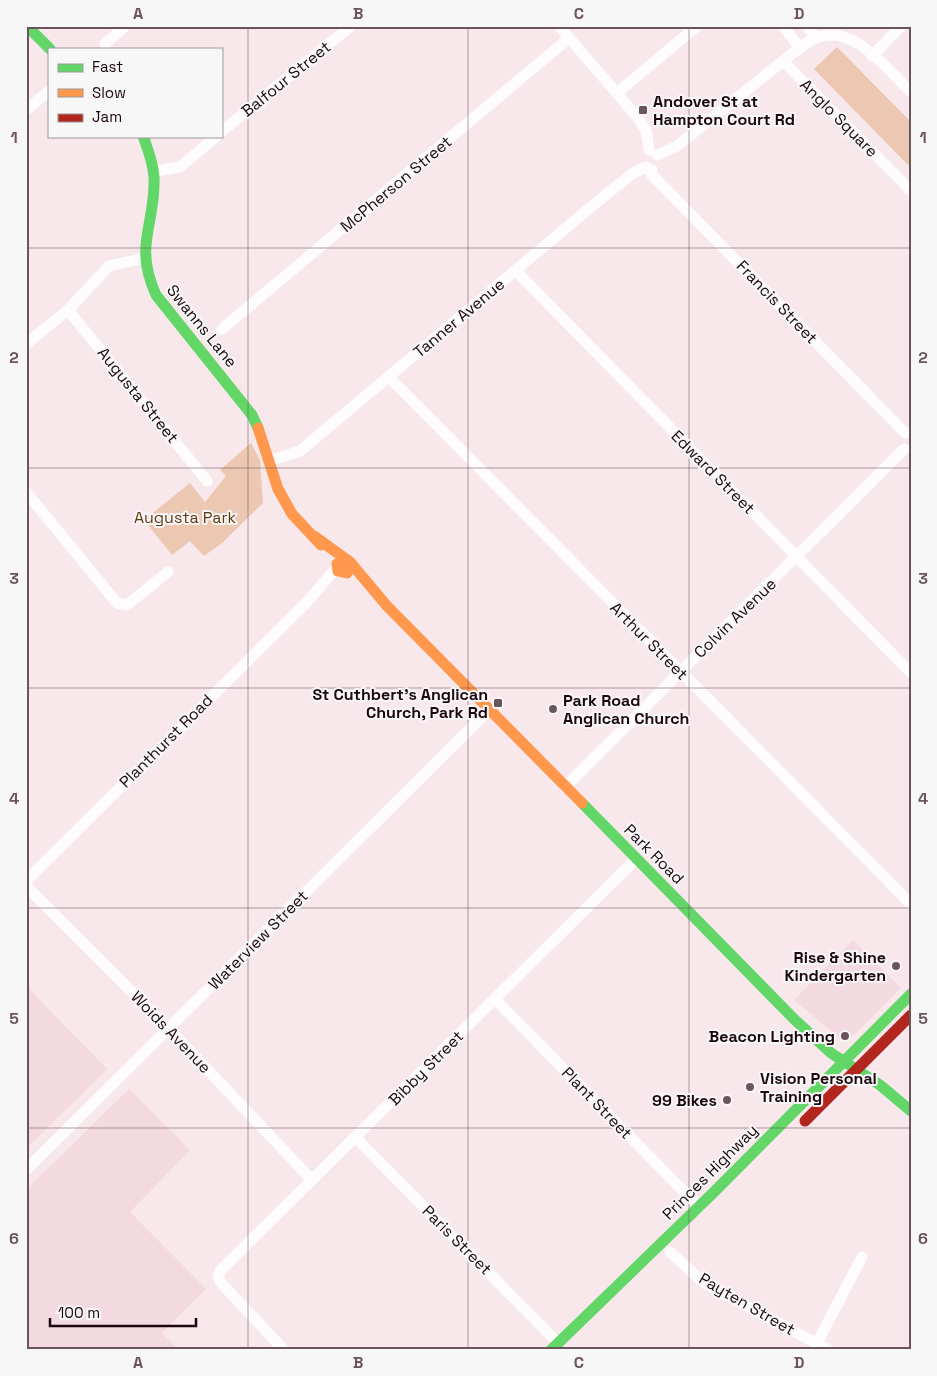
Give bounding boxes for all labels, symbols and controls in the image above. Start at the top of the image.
text: A [133,3,143,24]
text: B [353,3,363,24]
text: C [574,3,584,24]
text: D [794,3,804,24]
street label: Balfour Street [237,37,335,121]
legend [48,48,222,138]
text: Fast [92,57,123,76]
street label: Anglo Square [795,74,883,162]
text: Slow [92,83,126,102]
place label: Andover St at Hampton Court Rd [653,91,795,130]
marker: Andover St at Hampton Court Rd [637,104,649,116]
text: Jam [92,107,122,126]
text: 1 [10,127,18,148]
text: 1 [919,127,927,148]
street label: McPherson Street [336,131,456,237]
street label: Francis Street [732,256,822,348]
street label: Tanner Avenue [409,274,509,362]
street label: Swanns Lane [162,280,242,372]
street label: Augusta Street [93,343,183,447]
text: 2 [9,347,19,368]
text: 2 [918,347,928,368]
street label: Edward Street [667,426,759,518]
park label: Augusta Park [134,507,236,528]
text: 3 [9,568,19,589]
text: 3 [918,568,928,589]
street label: Colvin Avenue [689,573,781,663]
street label: Arthur Street [606,598,692,684]
place label: St Cuthbert's Anglican Church, Park Rd [312,684,488,723]
street label: Planthurst Road [115,690,217,792]
place label: Park Road Anglican Church [563,690,689,729]
marker: St Cuthbert's Anglican Church, Park Rd [492,697,504,709]
marker: Park Road Anglican Church [547,703,559,715]
text: 4 [9,788,19,809]
text: 4 [918,788,928,809]
street label: Park Road [619,819,689,889]
street label: Waterview Street [204,886,312,994]
place label: Rise & Shine Kindergarten [784,947,886,986]
marker: Rise & Shine Kindergarten [890,960,902,972]
street label: Woids Avenue [126,986,216,1078]
text: 5 [9,1008,19,1029]
text: 5 [918,1008,928,1029]
street label: Bibby Street [384,1026,468,1110]
place label: Beacon Lighting [709,1026,835,1047]
marker: Beacon Lighting [839,1030,851,1042]
street label: Plant Street [557,1062,637,1144]
place label: Vision Personal Training [760,1068,877,1107]
marker: Vision Personal Training [744,1081,756,1093]
place label: 99 Bikes [652,1090,717,1111]
marker: 99 Bikes [721,1094,733,1106]
street label: Princes Highway [658,1120,762,1224]
street label: Paris Street [418,1201,496,1279]
text: 6 [9,1228,19,1249]
text: 6 [918,1228,928,1249]
street label: Payten Street [695,1268,799,1340]
scale bar [50,1296,196,1328]
text: 100 m [58,1303,100,1322]
text: A [133,1352,143,1373]
text: B [353,1352,363,1373]
text: C [574,1352,584,1373]
text: D [794,1352,804,1373]

